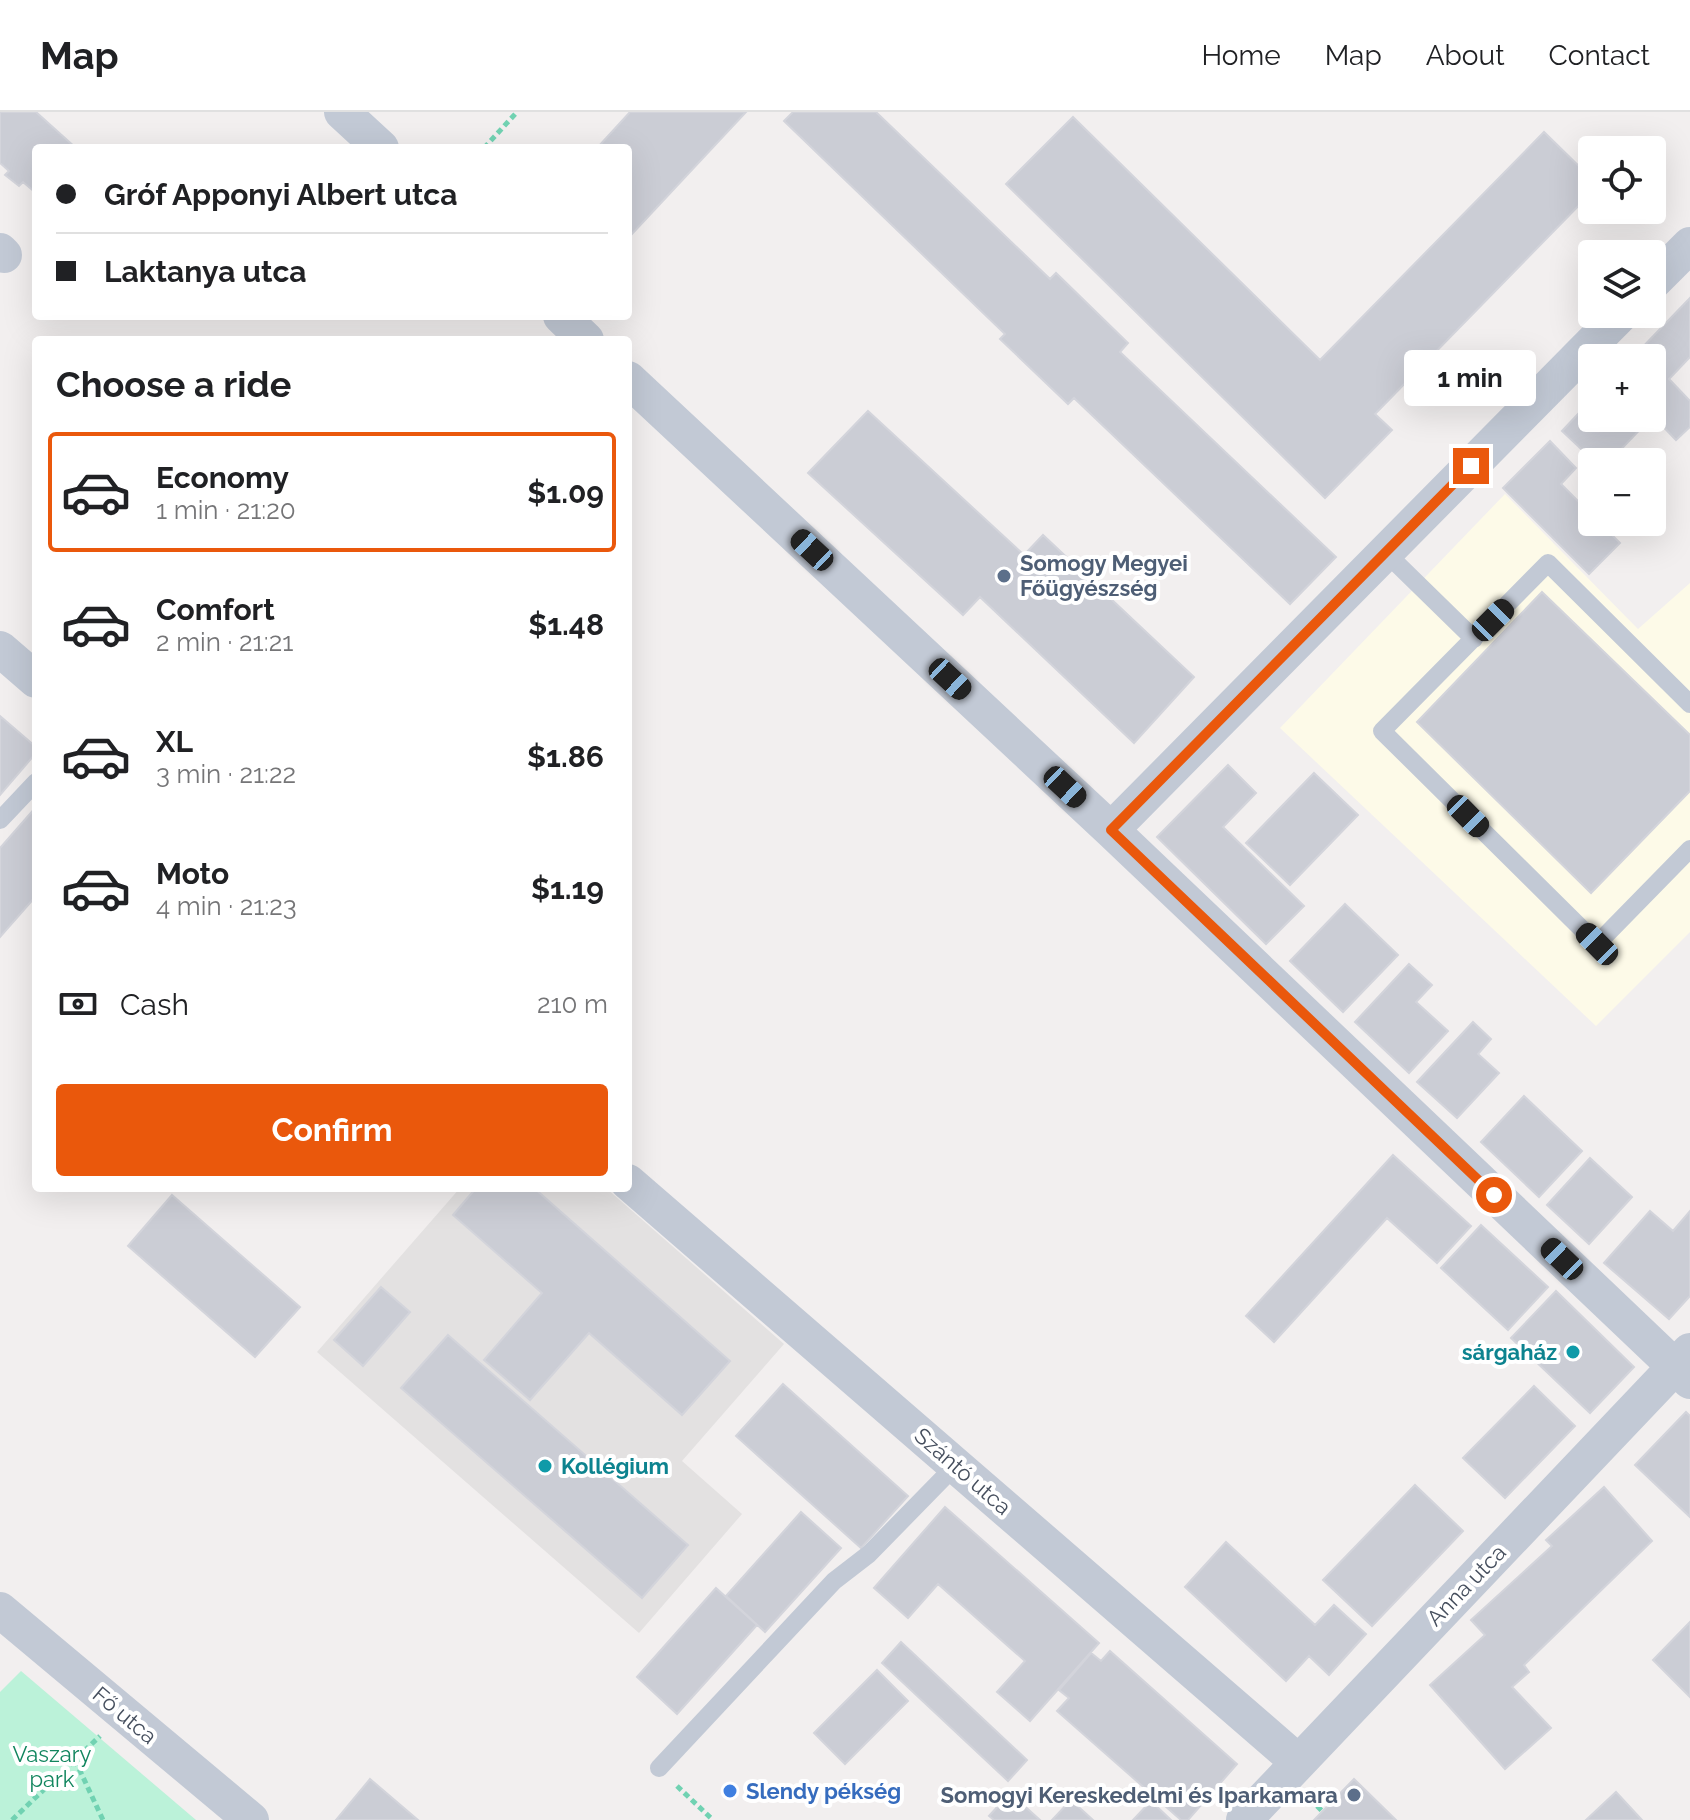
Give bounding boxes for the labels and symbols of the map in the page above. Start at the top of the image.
callout: 1 min [1405,350,1537,406]
route end [1453,448,1489,484]
car [786,525,838,575]
place label: Somogy Megyei Főügyészség [1020,550,1188,601]
marker: Somogy Megyei Főügyészség [995,567,1013,585]
car [1468,595,1518,645]
car [924,654,976,704]
car [1039,762,1091,812]
car [1443,791,1493,841]
car [1572,919,1622,969]
route start [1476,1177,1512,1213]
car [1536,1234,1588,1284]
place label: sárgaház [1462,1339,1557,1365]
marker: sárgaház [1564,1343,1582,1361]
street label: Szántó utca [910,1422,1016,1520]
place label: Kollégium [561,1453,669,1479]
marker: Kollégium [536,1457,554,1475]
street label: Anna utca [1421,1539,1511,1631]
street label: Fő utca [88,1681,162,1749]
park label: Vaszary park [13,1741,92,1792]
place label: Slendy pékség [746,1778,901,1804]
marker: Slendy pékség [721,1782,739,1800]
place label: Somogyi Kereskedelmi és Iparkamara [941,1782,1338,1808]
marker: Somogyi Kereskedelmi és Iparkamara [1345,1786,1363,1804]

